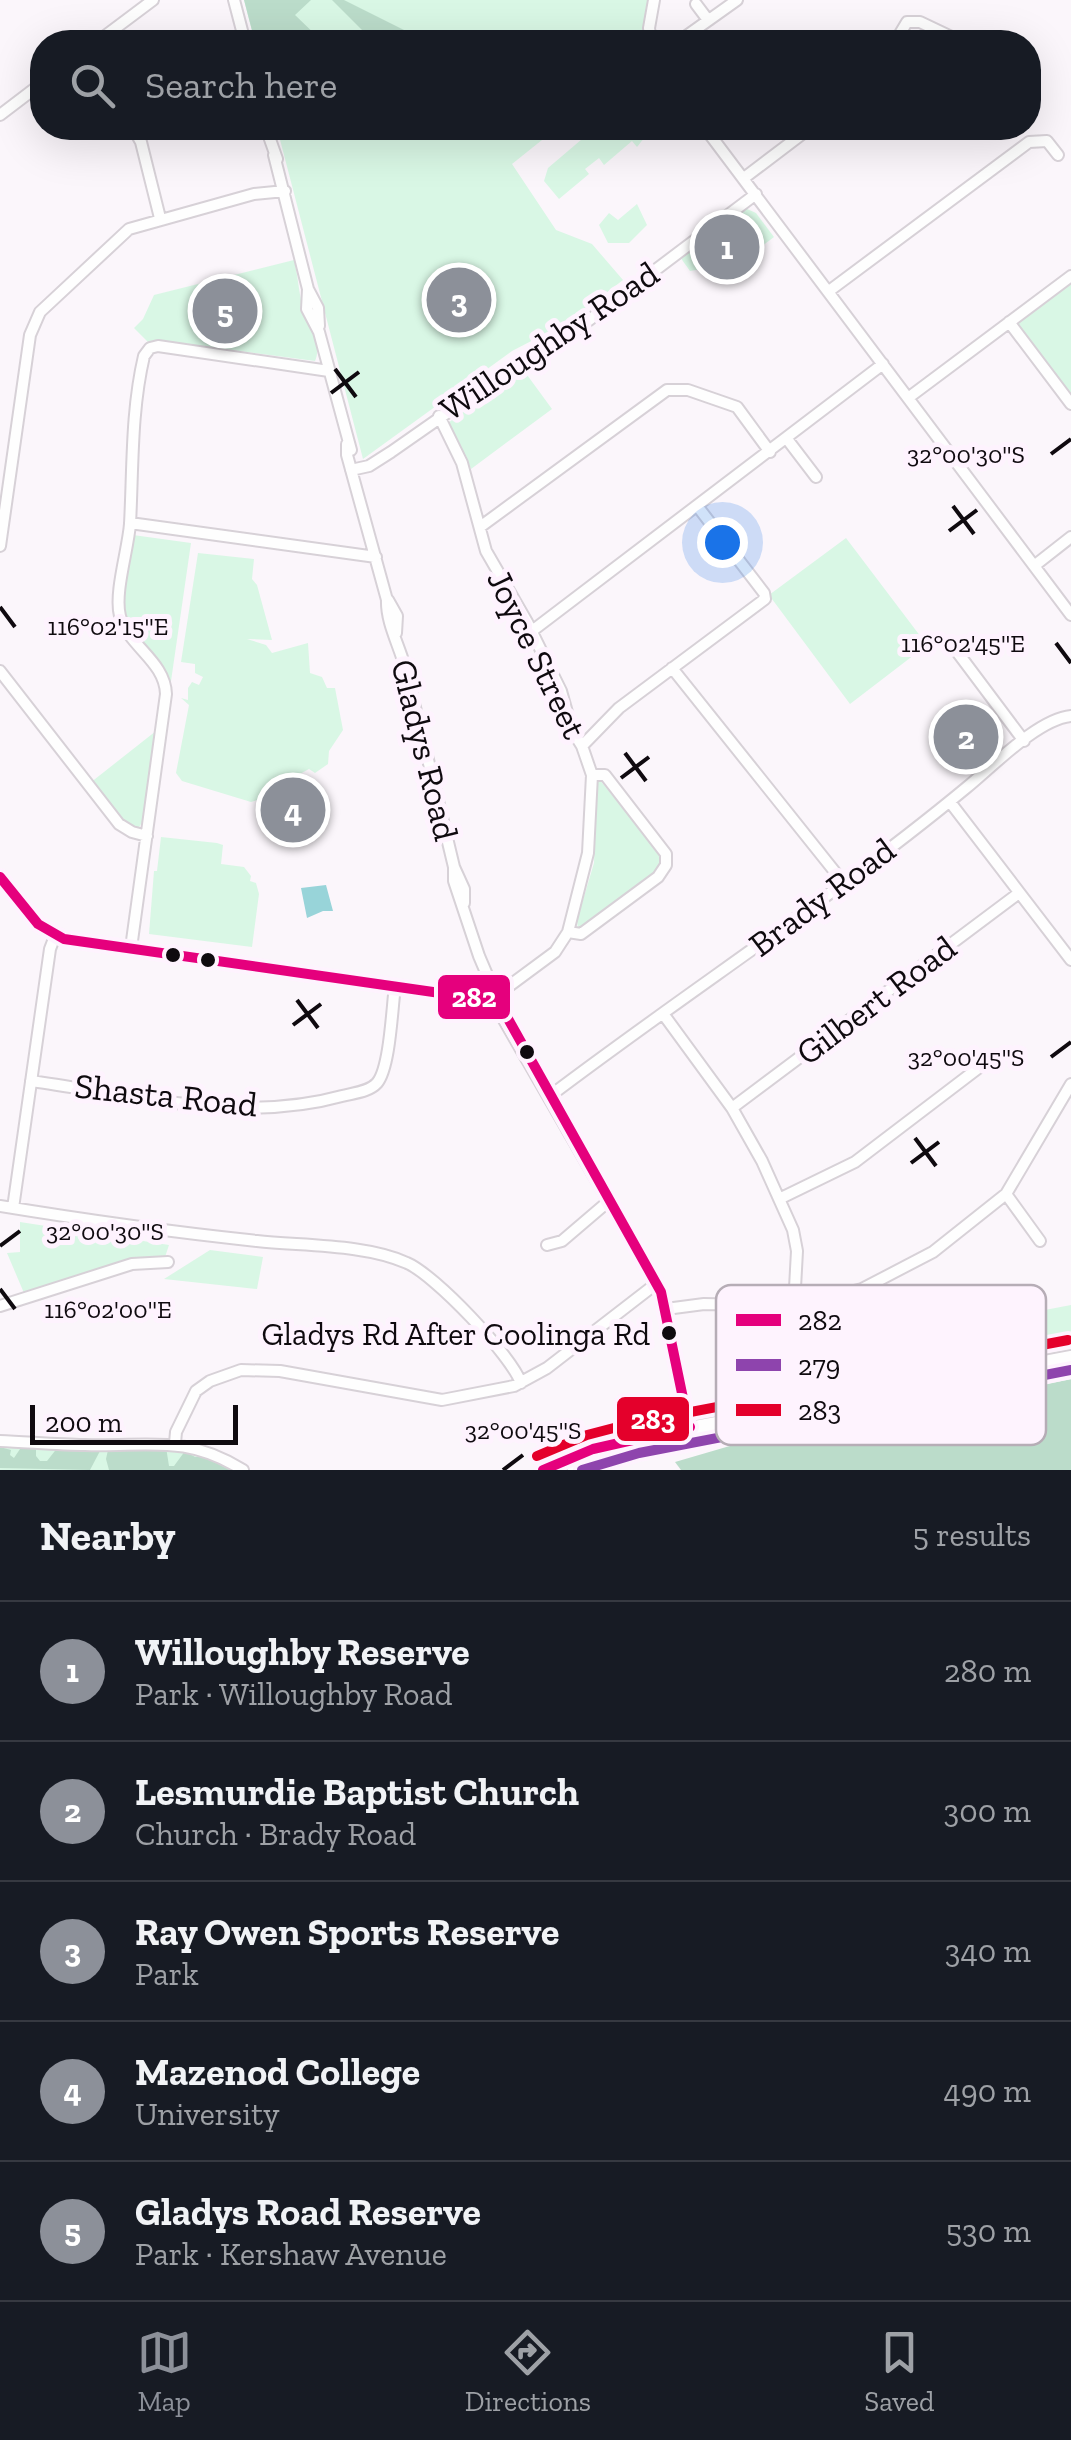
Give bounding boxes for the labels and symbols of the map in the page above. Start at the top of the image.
pin: 1 [694,210,760,284]
street label: Willoughby Road [431,252,667,430]
pin: 3 [426,262,492,338]
pin: 5 [192,274,258,348]
text: 32°00'30"S [907,439,1025,469]
your location [697,517,748,568]
street label: Joyce Street [478,563,596,745]
text: 116°02'15"E [48,611,168,641]
text: 116°02'45"E [901,628,1025,658]
street label: Gladys Road [382,655,468,845]
pin: 2 [934,700,998,774]
pin: 4 [260,772,326,848]
street label: Brady Road [741,829,903,965]
street label: Gilbert Road [788,926,964,1074]
unlabelled marker [163,945,183,965]
unlabelled marker [198,950,218,970]
line badge: 282 [436,973,512,1021]
text: 282 [451,981,497,1014]
unlabelled marker [517,1042,537,1062]
text: 32°00'45"S [908,1042,1024,1072]
street label: Shasta Road [73,1065,259,1125]
text: 32°00'30"S [46,1216,164,1246]
legend [716,1285,1046,1445]
text: 116°02'00"E [44,1294,172,1324]
text: 282 [798,1304,842,1337]
place label: Gladys Rd After Coolinga Rd [261,1315,650,1353]
marker: Gladys Rd After Coolinga Rd [659,1323,679,1343]
text: 279 [798,1349,840,1382]
text: 283 [798,1394,841,1427]
line badge: 283 [615,1395,691,1443]
scale bar [30,1400,238,1444]
text: 283 [630,1403,676,1436]
text: 32°00'45"S [465,1415,581,1445]

